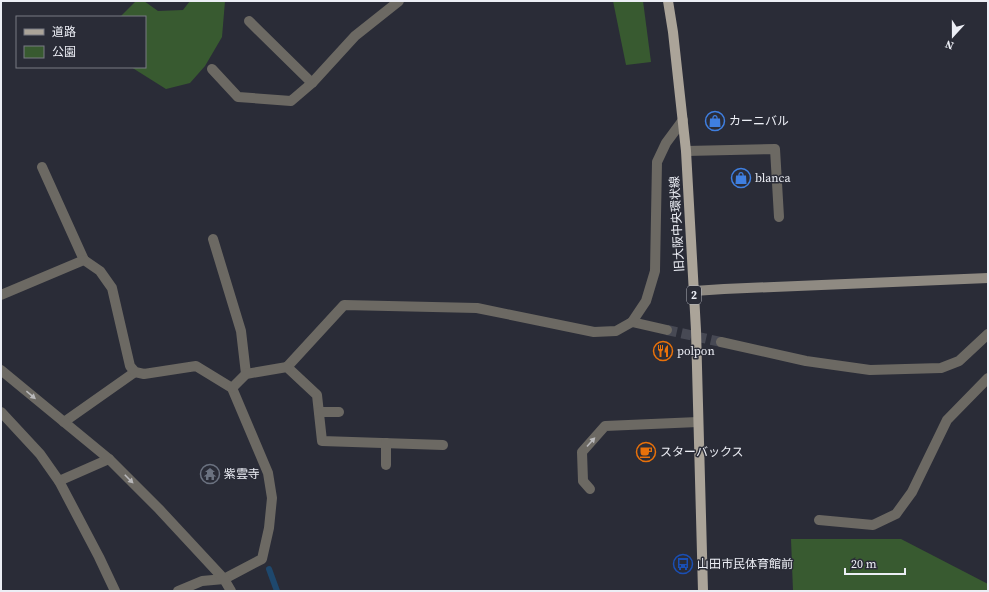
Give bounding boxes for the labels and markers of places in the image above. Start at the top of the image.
shop icon: カーニバル [704,110,726,132]
place label: カーニバル [729,113,789,129]
shop icon: blanca [730,167,752,189]
place label: blanca [755,170,791,186]
restaurant icon: polpon [652,340,674,362]
place label: polpon [677,343,715,359]
cafe icon: スターバックス [635,441,657,463]
place label: スターバックス [660,444,744,460]
temple icon: 紫雲寺 [199,463,221,485]
place label: 紫雲寺 [224,466,260,482]
bus stop icon: 山田市民体育館前 [672,553,694,575]
place label: 山田市民体育館前 [697,556,793,572]

